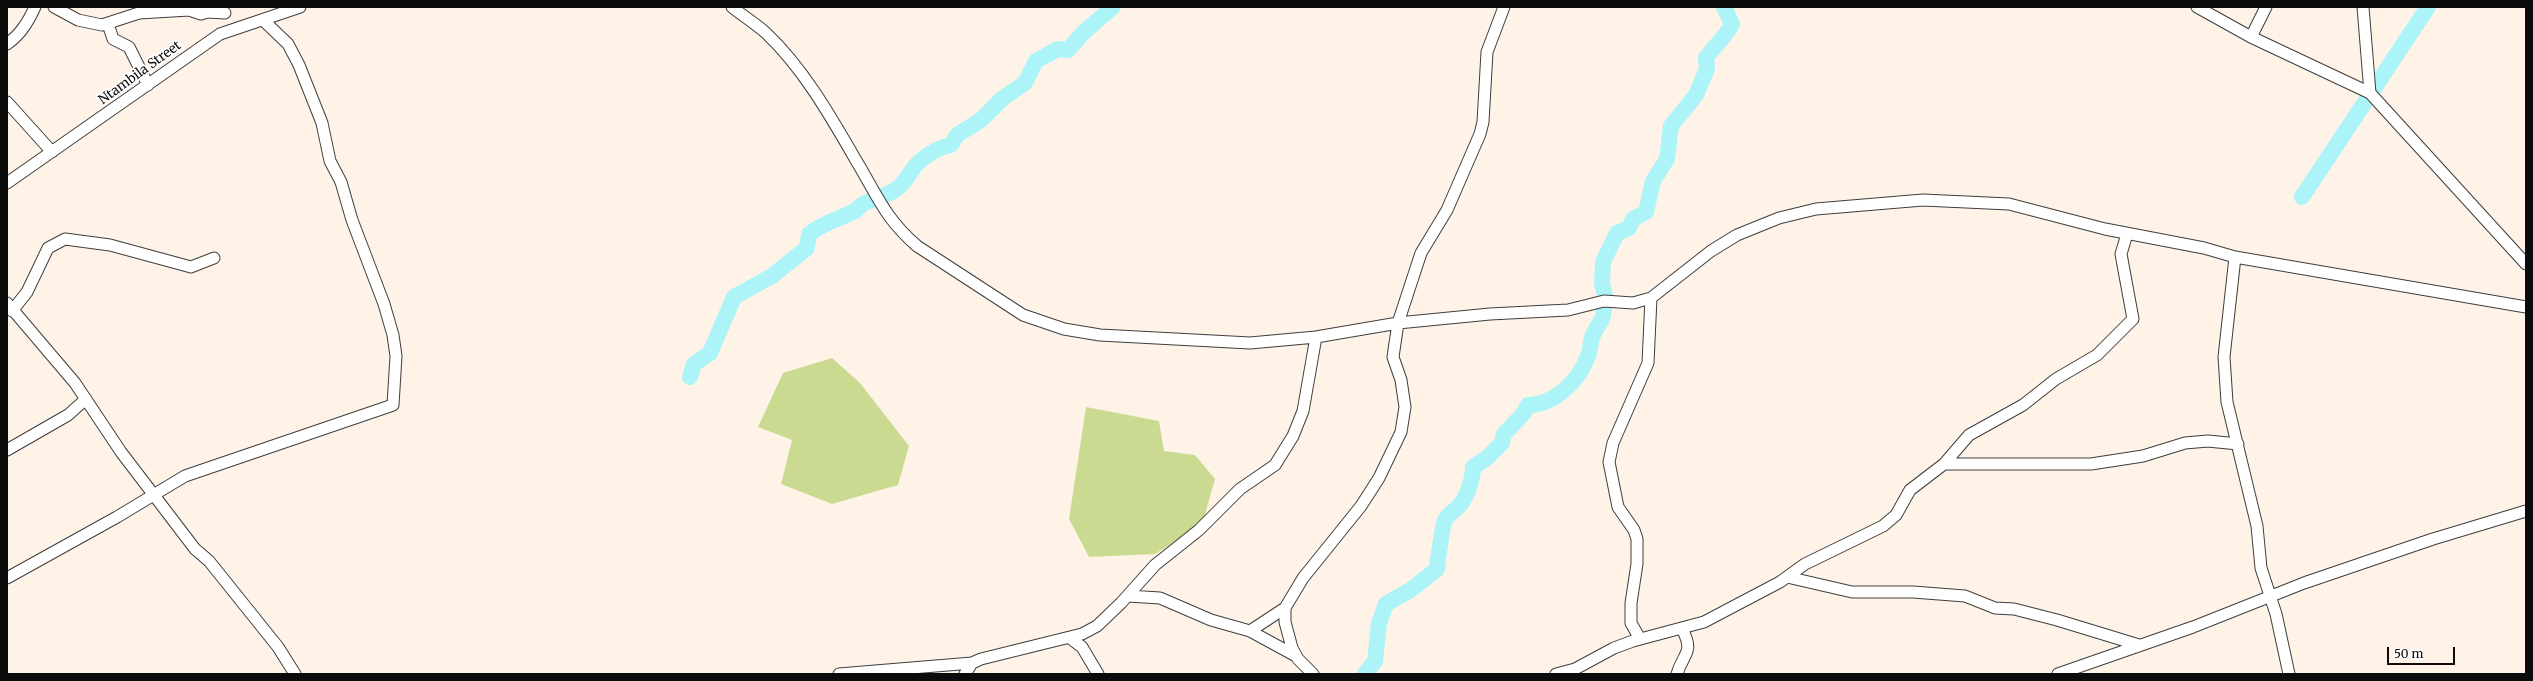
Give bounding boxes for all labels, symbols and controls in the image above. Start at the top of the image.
street label: Ntambila Street [96,38,184,108]
scale bar [2389,639,2457,665]
text: 50 m [2394,646,2423,661]

